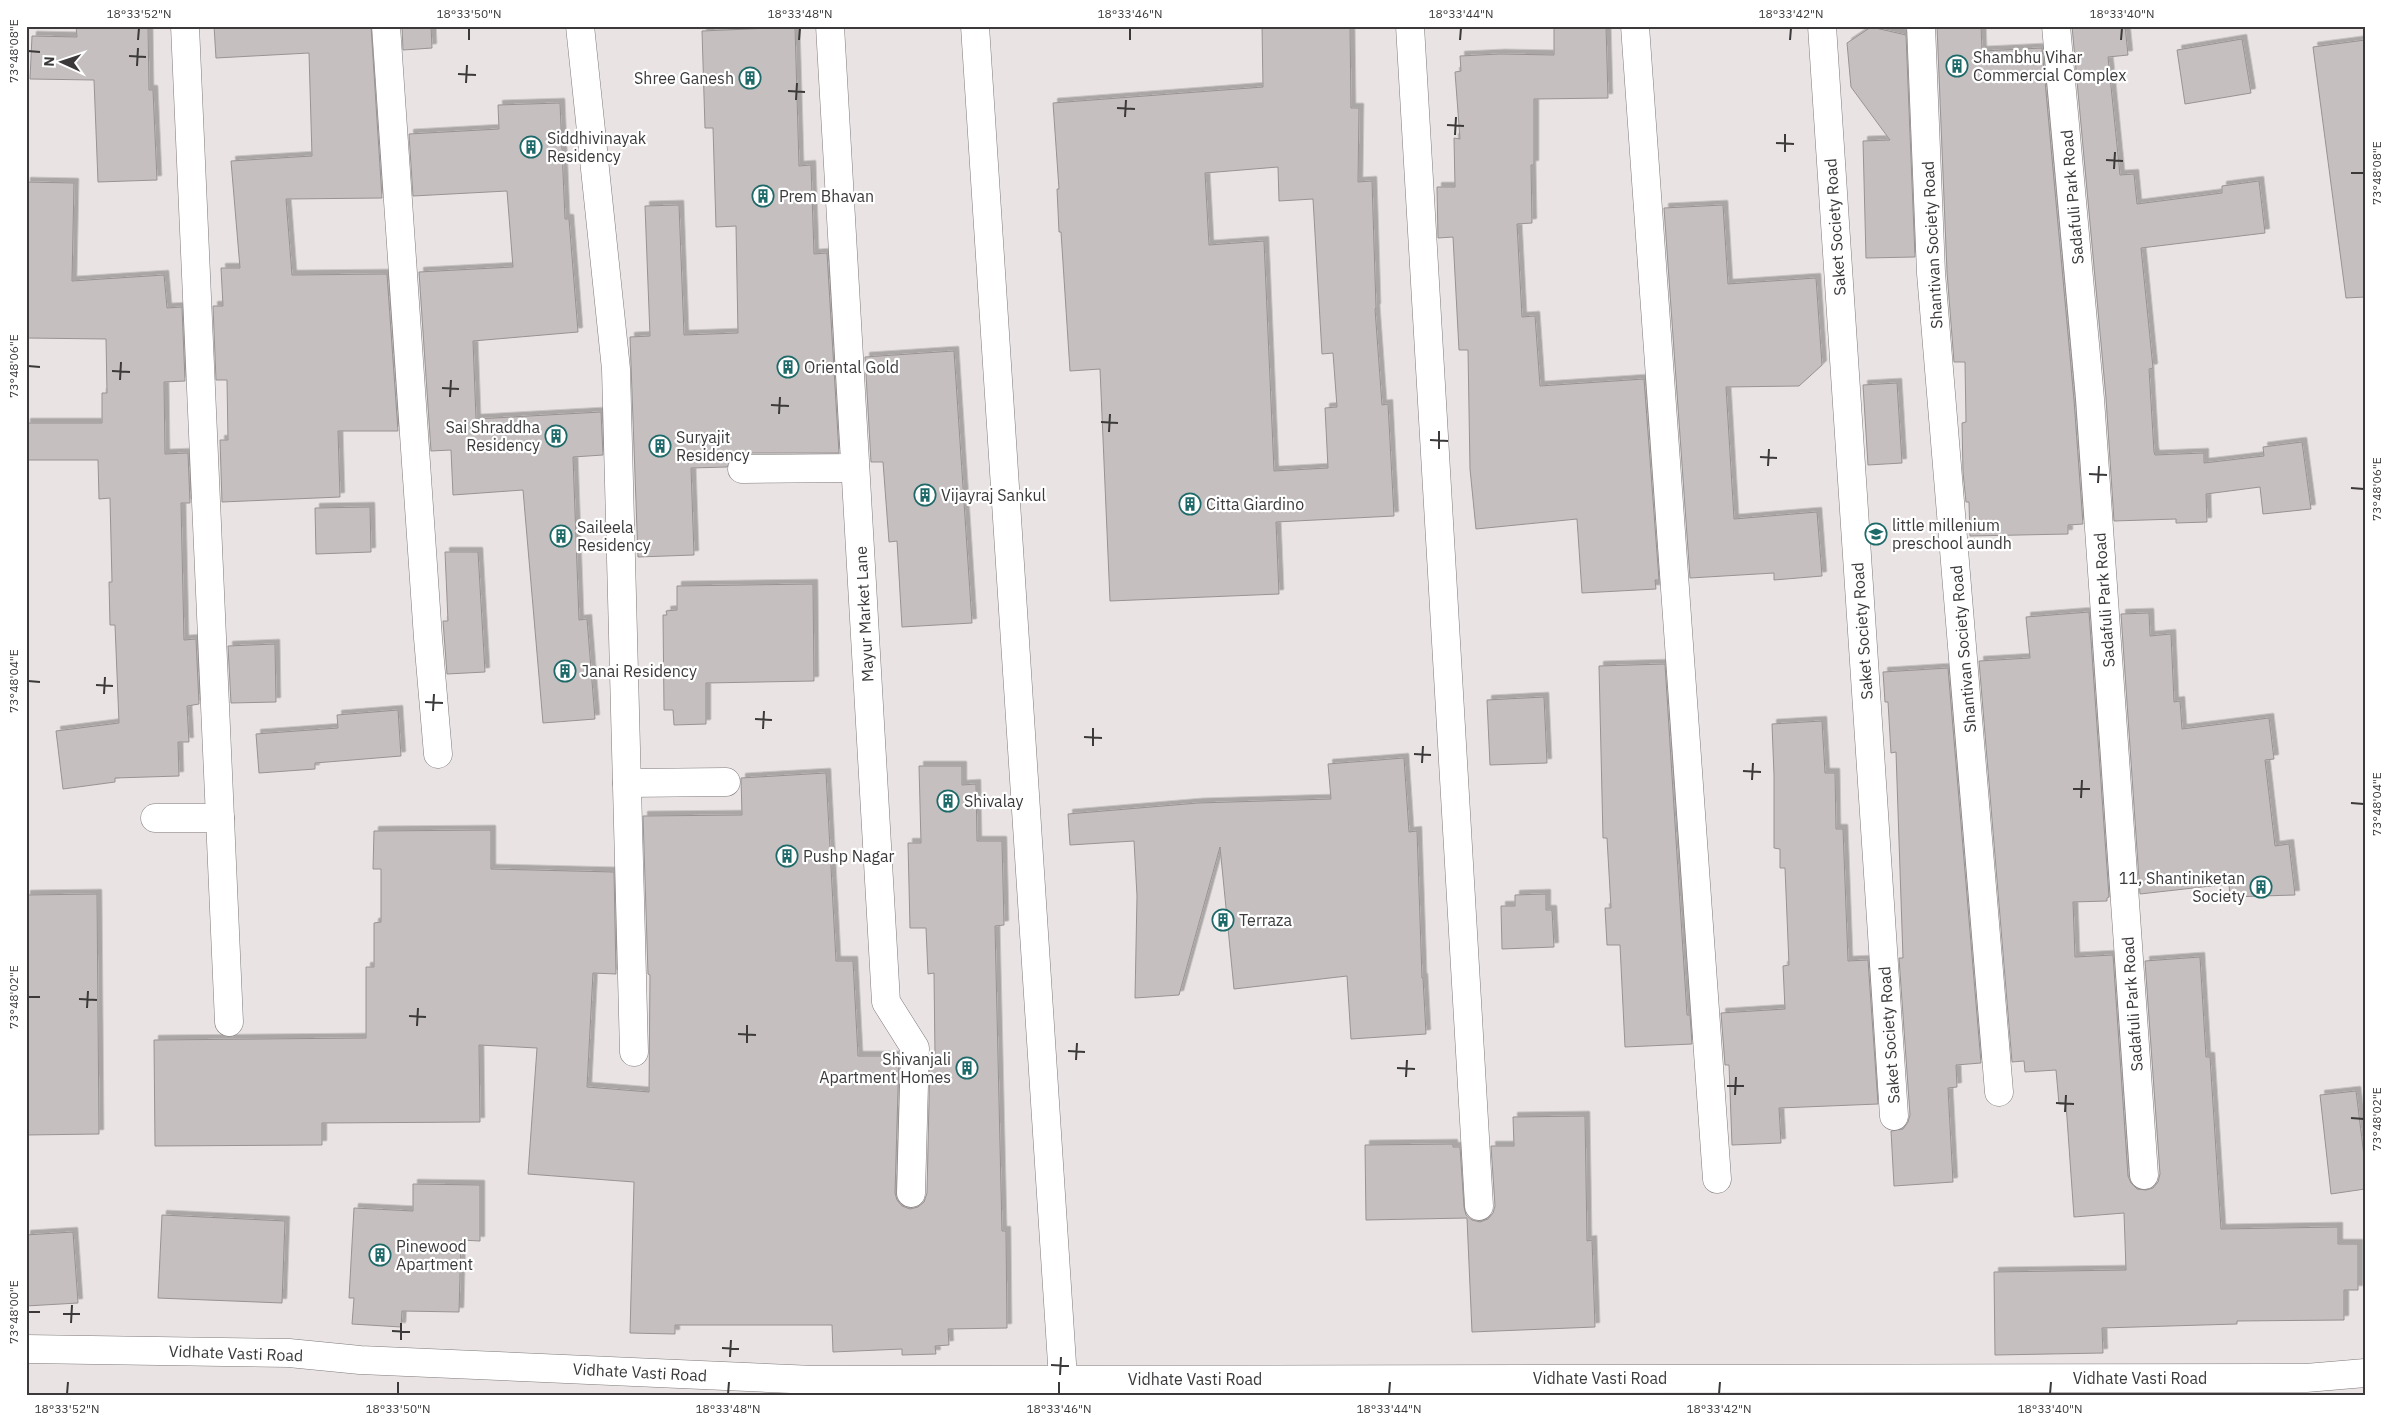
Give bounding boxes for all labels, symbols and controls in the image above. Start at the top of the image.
text: 18°33'52"N [106,6,172,21]
text: 18°33'50"N [436,6,502,21]
text: 18°33'48"N [767,6,833,21]
text: 18°33'46"N [1097,6,1163,21]
text: 18°33'44"N [1428,6,1494,21]
text: 18°33'42"N [1758,6,1824,21]
text: 18°33'40"N [2089,6,2155,21]
text: 73°48'08"E [6,19,21,83]
north arrow [38,38,88,88]
place label: Shambhu Vihar Commercial Complex [1973,47,2126,85]
building icon: Shambhu Vihar Commercial Complex [1945,54,1969,78]
text: N [40,56,58,67]
building icon: Shree Ganesh [738,66,762,90]
place label: Shree Ganesh [634,68,734,88]
place label: Siddhivinayak Residency [547,128,647,166]
street label: Sadafuli Park Road [2056,129,2088,265]
building icon: Siddhivinayak Residency [519,135,543,159]
text: 73°48'08"E [2369,141,2384,205]
street label: Saket Society Road [1820,158,1850,296]
street label: Shantivan Society Road [1918,161,1946,329]
building icon: Prem Bhavan [751,184,775,208]
place label: Prem Bhavan [779,186,874,206]
text: 73°48'06"E [6,334,21,398]
building icon: Oriental Gold [776,355,800,379]
place label: Oriental Gold [804,357,899,377]
place label: Sai Shraddha Residency [445,417,540,455]
building icon: Sai Shraddha Residency [544,424,568,448]
place label: Suryajit Residency [676,427,750,465]
building icon: Suryajit Residency [648,434,672,458]
text: 73°48'06"E [2369,457,2384,521]
building icon: Vijayraj Sankul [913,483,937,507]
place label: Vijayraj Sankul [941,485,1046,505]
building icon: Citta Giardino [1178,492,1202,516]
place label: Citta Giardino [1206,494,1304,514]
place label: little millenium preschool aundh [1892,515,2012,553]
place label: Saileela Residency [577,517,651,555]
school or university icon: little millenium preschool aundh [1864,522,1888,546]
building icon: Saileela Residency [549,524,573,548]
street label: Sadafuli Park Road [2089,532,2119,668]
street label: Mayur Market Lane [850,545,878,683]
street label: Saket Society Road [1847,562,1877,700]
street label: Shantivan Society Road [1946,564,1980,734]
text: 73°48'04"E [6,649,21,713]
building icon: Janai Residency [553,659,577,683]
place label: Janai Residency [581,661,697,681]
text: 73°48'04"E [2369,772,2384,836]
building icon: Shivalay [936,789,960,813]
place label: Shivalay [964,791,1023,811]
building icon: Pushp Nagar [775,844,799,868]
place label: Pushp Nagar [803,846,895,866]
place label: 11, Shantiniketan Society [2119,868,2245,906]
building icon: 11, Shantiniketan Society [2249,875,2273,899]
building icon: Terraza [1211,908,1235,932]
place label: Terraza [1239,910,1293,930]
street label: Sadafuli Park Road [2117,936,2147,1072]
text: 73°48'02"E [6,965,21,1029]
street label: Saket Society Road [1874,966,1904,1104]
place label: Shivanjali Apartment Homes [819,1049,951,1087]
building icon: Shivanjali Apartment Homes [955,1056,979,1080]
text: 73°48'02"E [2369,1087,2384,1151]
place label: Pinewood Apartment [396,1236,473,1274]
building icon: Pinewood Apartment [368,1243,392,1267]
text: 73°48'00"E [6,1280,21,1344]
street label: Vidhate Vasti Road [168,1341,304,1365]
street label: Vidhate Vasti Road [572,1358,708,1386]
street label: Vidhate Vasti Road [1533,1368,1667,1388]
street label: Vidhate Vasti Road [2073,1368,2207,1388]
street label: Vidhate Vasti Road [1128,1369,1262,1389]
text: 18°33'52"N [34,1401,100,1416]
text: 18°33'50"N [365,1401,431,1416]
text: 18°33'48"N [695,1401,761,1416]
text: 18°33'46"N [1026,1401,1092,1416]
text: 18°33'44"N [1356,1401,1422,1416]
text: 18°33'42"N [1686,1401,1752,1416]
text: 18°33'40"N [2017,1401,2083,1416]

